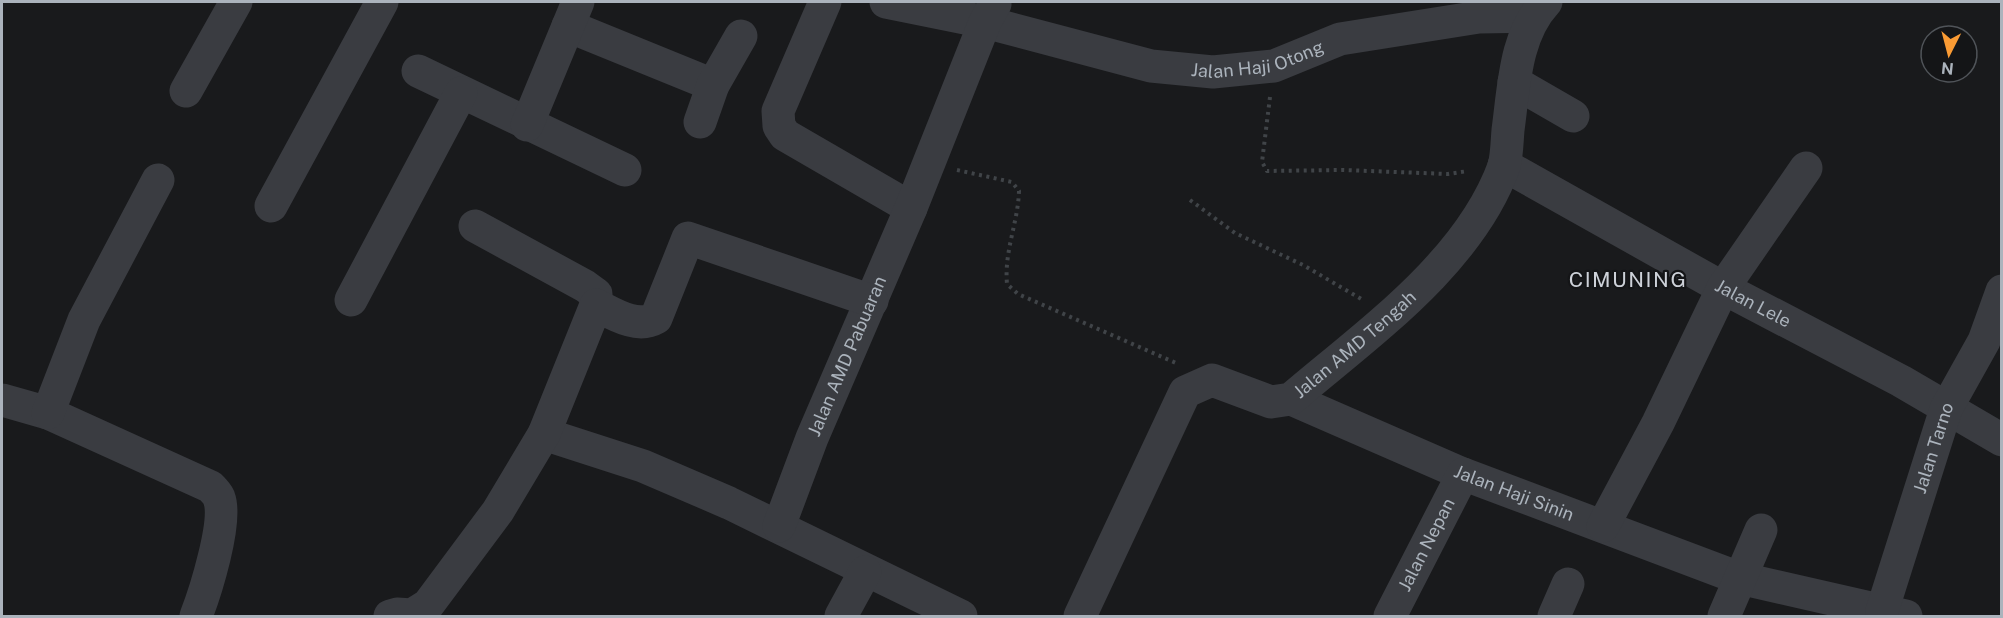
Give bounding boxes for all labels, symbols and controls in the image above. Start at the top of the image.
north arrow [1919,24,1979,84]
street label: Jalan Haji Otong [1190,36,1327,82]
text: N [1940,58,1955,79]
district label: CIMUNING [1569,267,1687,292]
street label: Jalan AMD Pabuaran [803,273,890,439]
street label: Jalan Lele [1712,275,1795,332]
street label: Jalan AMD Tengah [1289,286,1420,402]
street label: Jalan Tarno [1909,398,1958,496]
street label: Jalan Haji Sinin [1451,460,1577,525]
street label: Jalan Nepan [1394,495,1459,595]

